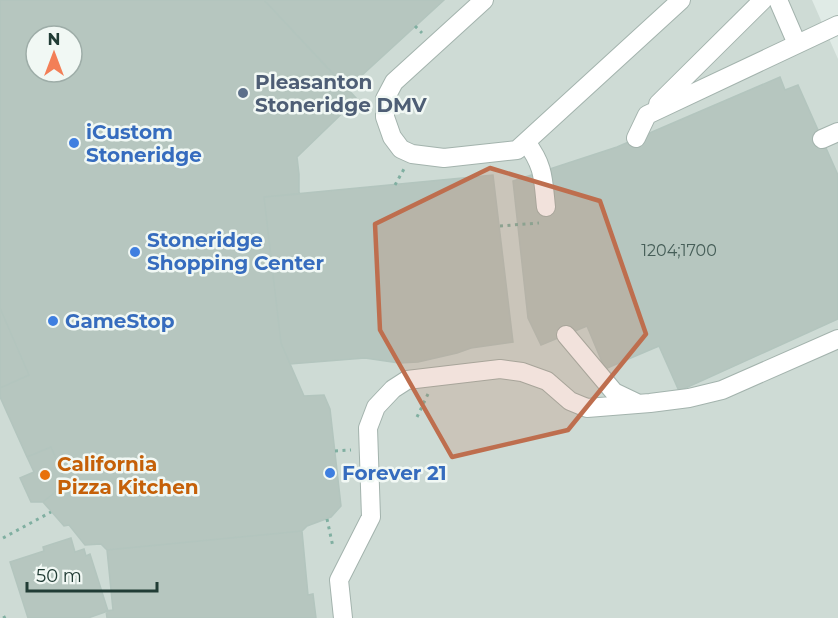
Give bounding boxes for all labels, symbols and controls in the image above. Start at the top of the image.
north arrow [24,24,84,84]
text: N [48,30,60,49]
place label: Pleasanton Stoneridge DMV [255,70,428,117]
marker: Pleasanton Stoneridge DMV [236,86,250,100]
place label: iCustom Stoneridge [86,120,202,167]
marker: iCustom Stoneridge [67,136,81,150]
place label: Stoneridge Shopping Center [147,228,324,275]
house number: 1204;1700 [641,241,717,260]
marker: Stoneridge Shopping Center [128,245,142,259]
place label: GameStop [65,309,175,333]
marker: GameStop [46,314,60,328]
place label: California Pizza Kitchen [57,452,199,499]
place label: Forever 21 [342,461,447,485]
marker: Forever 21 [323,466,337,480]
marker: California Pizza Kitchen [38,468,52,482]
scale bar [27,555,158,593]
text: 50 m [36,565,82,587]

